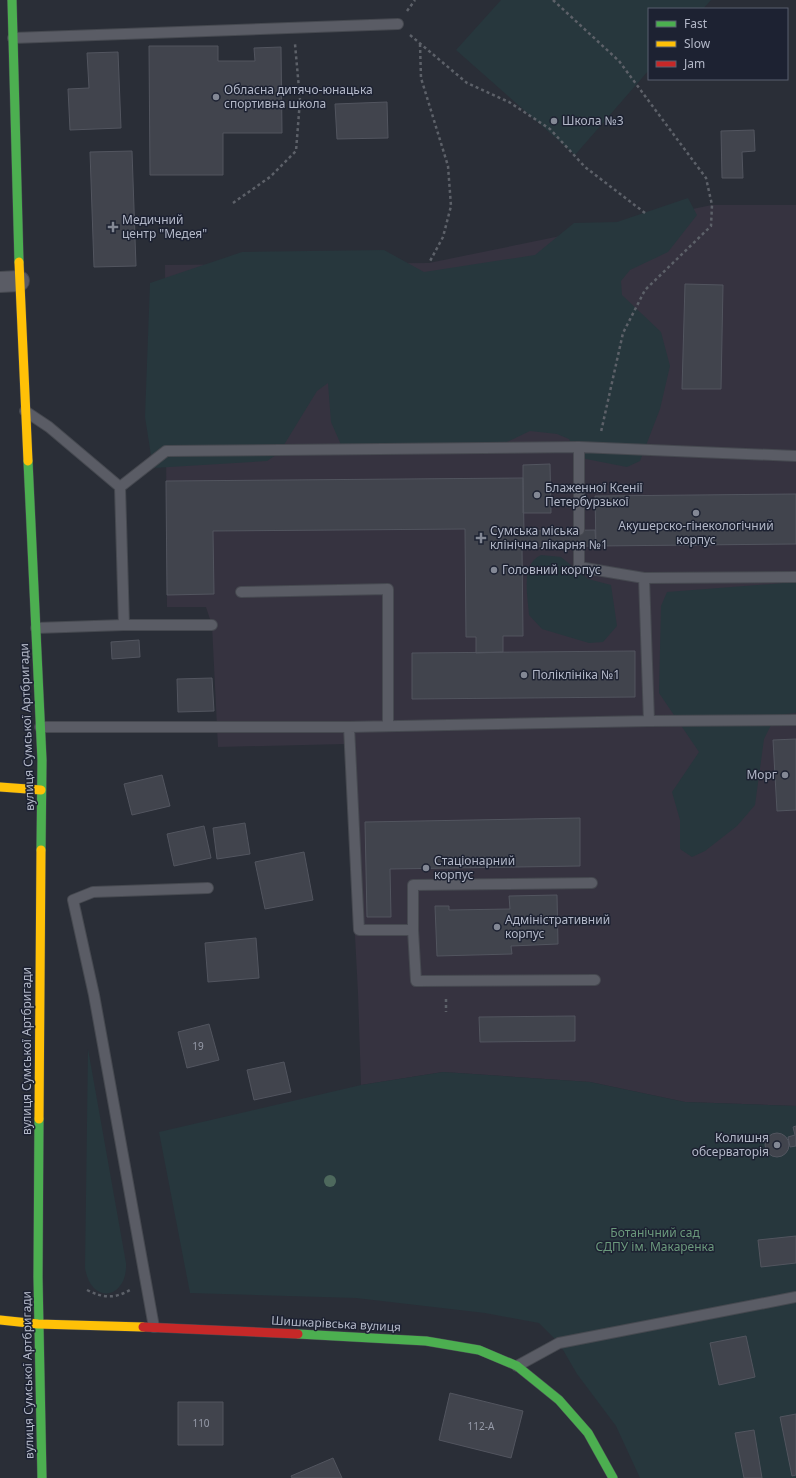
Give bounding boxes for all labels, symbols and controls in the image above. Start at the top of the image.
legend [648,8,788,80]
text: Fast [684,15,708,32]
text: Slow [684,35,711,52]
text: Jam [683,55,705,72]
place label: Обласна дитячо-юнацька спортивна школа [224,81,373,112]
marker: Обласна дитячо-юнацька спортивна школа [211,92,221,102]
place label: Школа №3 [562,112,624,129]
marker: Школа №3 [549,116,559,126]
place label: Медичний центр "Медея" [122,211,207,242]
marker: Медичний центр "Медея" [107,221,119,233]
place label: Блаженної Ксенії Петербурзької [545,479,643,510]
marker: Блаженної Ксенії Петербурзької [532,490,542,500]
marker: Акушерско-гінекологічний корпус [691,508,701,518]
place label: Акушерско-гінекологічний корпус [618,517,774,548]
place label: Сумська міська клінічна лікарня №1 [490,522,608,553]
marker: Сумська міська клінічна лікарня №1 [475,532,487,544]
place label: Головний корпус [502,561,601,578]
marker: Головний корпус [489,565,499,575]
street label: вулиця Сумської Артбригади [15,643,38,811]
place label: Поліклініка №1 [532,666,620,683]
marker: Поліклініка №1 [519,670,529,680]
place label: Морг [746,766,777,783]
marker: Морг [780,770,790,780]
place label: Стаціонарний корпус [434,852,515,883]
marker: Стаціонарний корпус [421,863,431,873]
place label: Адміністративний корпус [505,911,610,942]
marker: Адміністративний корпус [492,922,502,932]
street label: вулиця Сумської Артбригади [18,967,35,1135]
house number: 19 [192,1039,204,1053]
place label: Колишня обсерваторія [692,1129,769,1160]
marker: Колишня обсерваторія [772,1140,782,1150]
park label: Ботанічний сад СДПУ ім. Макаренка [596,1224,714,1255]
street label: вулиця Сумської Артбригади [18,1291,37,1459]
street label: Шишкарівська вулиця [271,1312,401,1335]
house number: 110 [192,1416,210,1430]
house number: 112-А [468,1419,495,1433]

